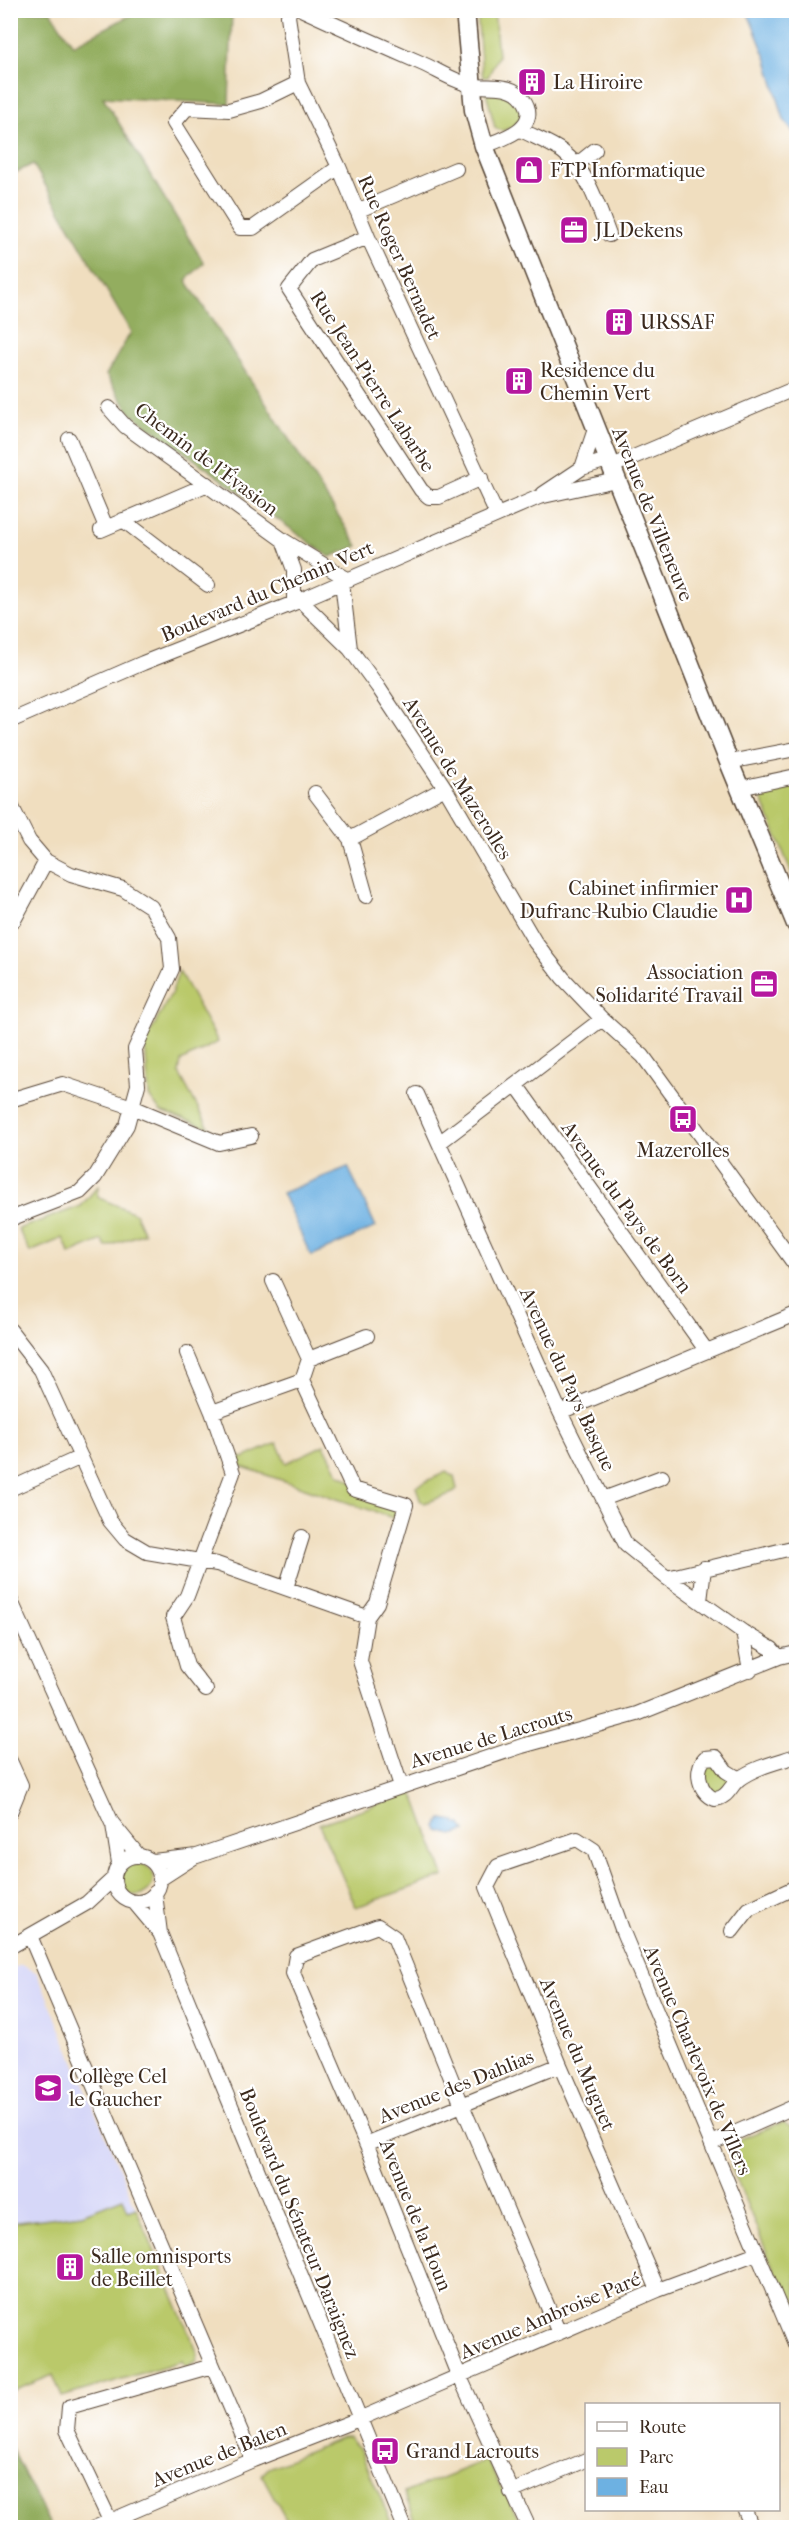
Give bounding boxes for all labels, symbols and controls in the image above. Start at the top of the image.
building icon: La Hiroire [516,66,548,98]
place label: La Hiroire [553,71,643,94]
shop icon: FTP Informatique [513,154,545,186]
place label: FTP Informatique [550,159,705,182]
street label: Rue Roger Bernadet [353,171,446,343]
office icon: JL Dekens [558,214,590,246]
place label: JL Dekens [593,219,683,242]
street label: Rue Jean-Pierre Labarbe [305,286,440,476]
building icon: URSSAF [603,306,635,338]
place label: URSSAF [640,311,715,334]
place label: Residence du Chemin Vert [540,359,655,405]
building icon: Residence du Chemin Vert [503,365,535,397]
street label: Chemin de l'Évasion [130,397,284,521]
street label: Avenue de Villeneuve [607,423,698,605]
street label: Boulevard du Chemin Vert [157,536,377,647]
street label: Avenue de Mazerolles [398,692,517,864]
place label: Cabinet infirmier Dufranc-Rubio Claudie [520,877,718,923]
hospital icon: Cabinet infirmier Dufranc-Rubio Claudie [723,884,755,916]
place label: Association Solidarité Travail [596,961,743,1007]
office icon: Association Solidarité Travail [748,968,780,1000]
bus stop icon: Mazerolles [667,1103,699,1135]
street label: Avenue du Pays de Born [556,1116,697,1298]
place label: Mazerolles [637,1139,729,1162]
street label: Avenue du Pays Basque [515,1283,620,1475]
street label: Avenue de Lacrouts [406,1702,575,1773]
street label: Avenue Charlevoix de Villers [638,1941,756,2178]
street label: Avenue du Muguet [535,1973,620,2134]
street label: Avenue des Dahlias [374,2045,537,2128]
place label: Collège Cel le Gaucher [68,2065,167,2111]
school or university icon: Collège Cel le Gaucher [32,2072,64,2104]
street label: Boulevard du Sénateur Daraignez [235,2085,365,2362]
street label: Avenue de la Houn [374,2135,457,2295]
place label: Salle omnisports de Beillet [91,2245,231,2291]
building icon: Salle omnisports de Beillet [54,2251,86,2283]
street label: Avenue Ambroise Paré [456,2267,644,2364]
legend [585,2403,780,2511]
street label: Avenue de Balen [148,2417,290,2492]
text: Route [639,2417,686,2438]
bus stop icon: Grand Lacrouts [369,2435,401,2467]
place label: Grand Lacrouts [406,2440,539,2463]
text: Parc [639,2447,674,2468]
text: Eau [639,2477,668,2498]

